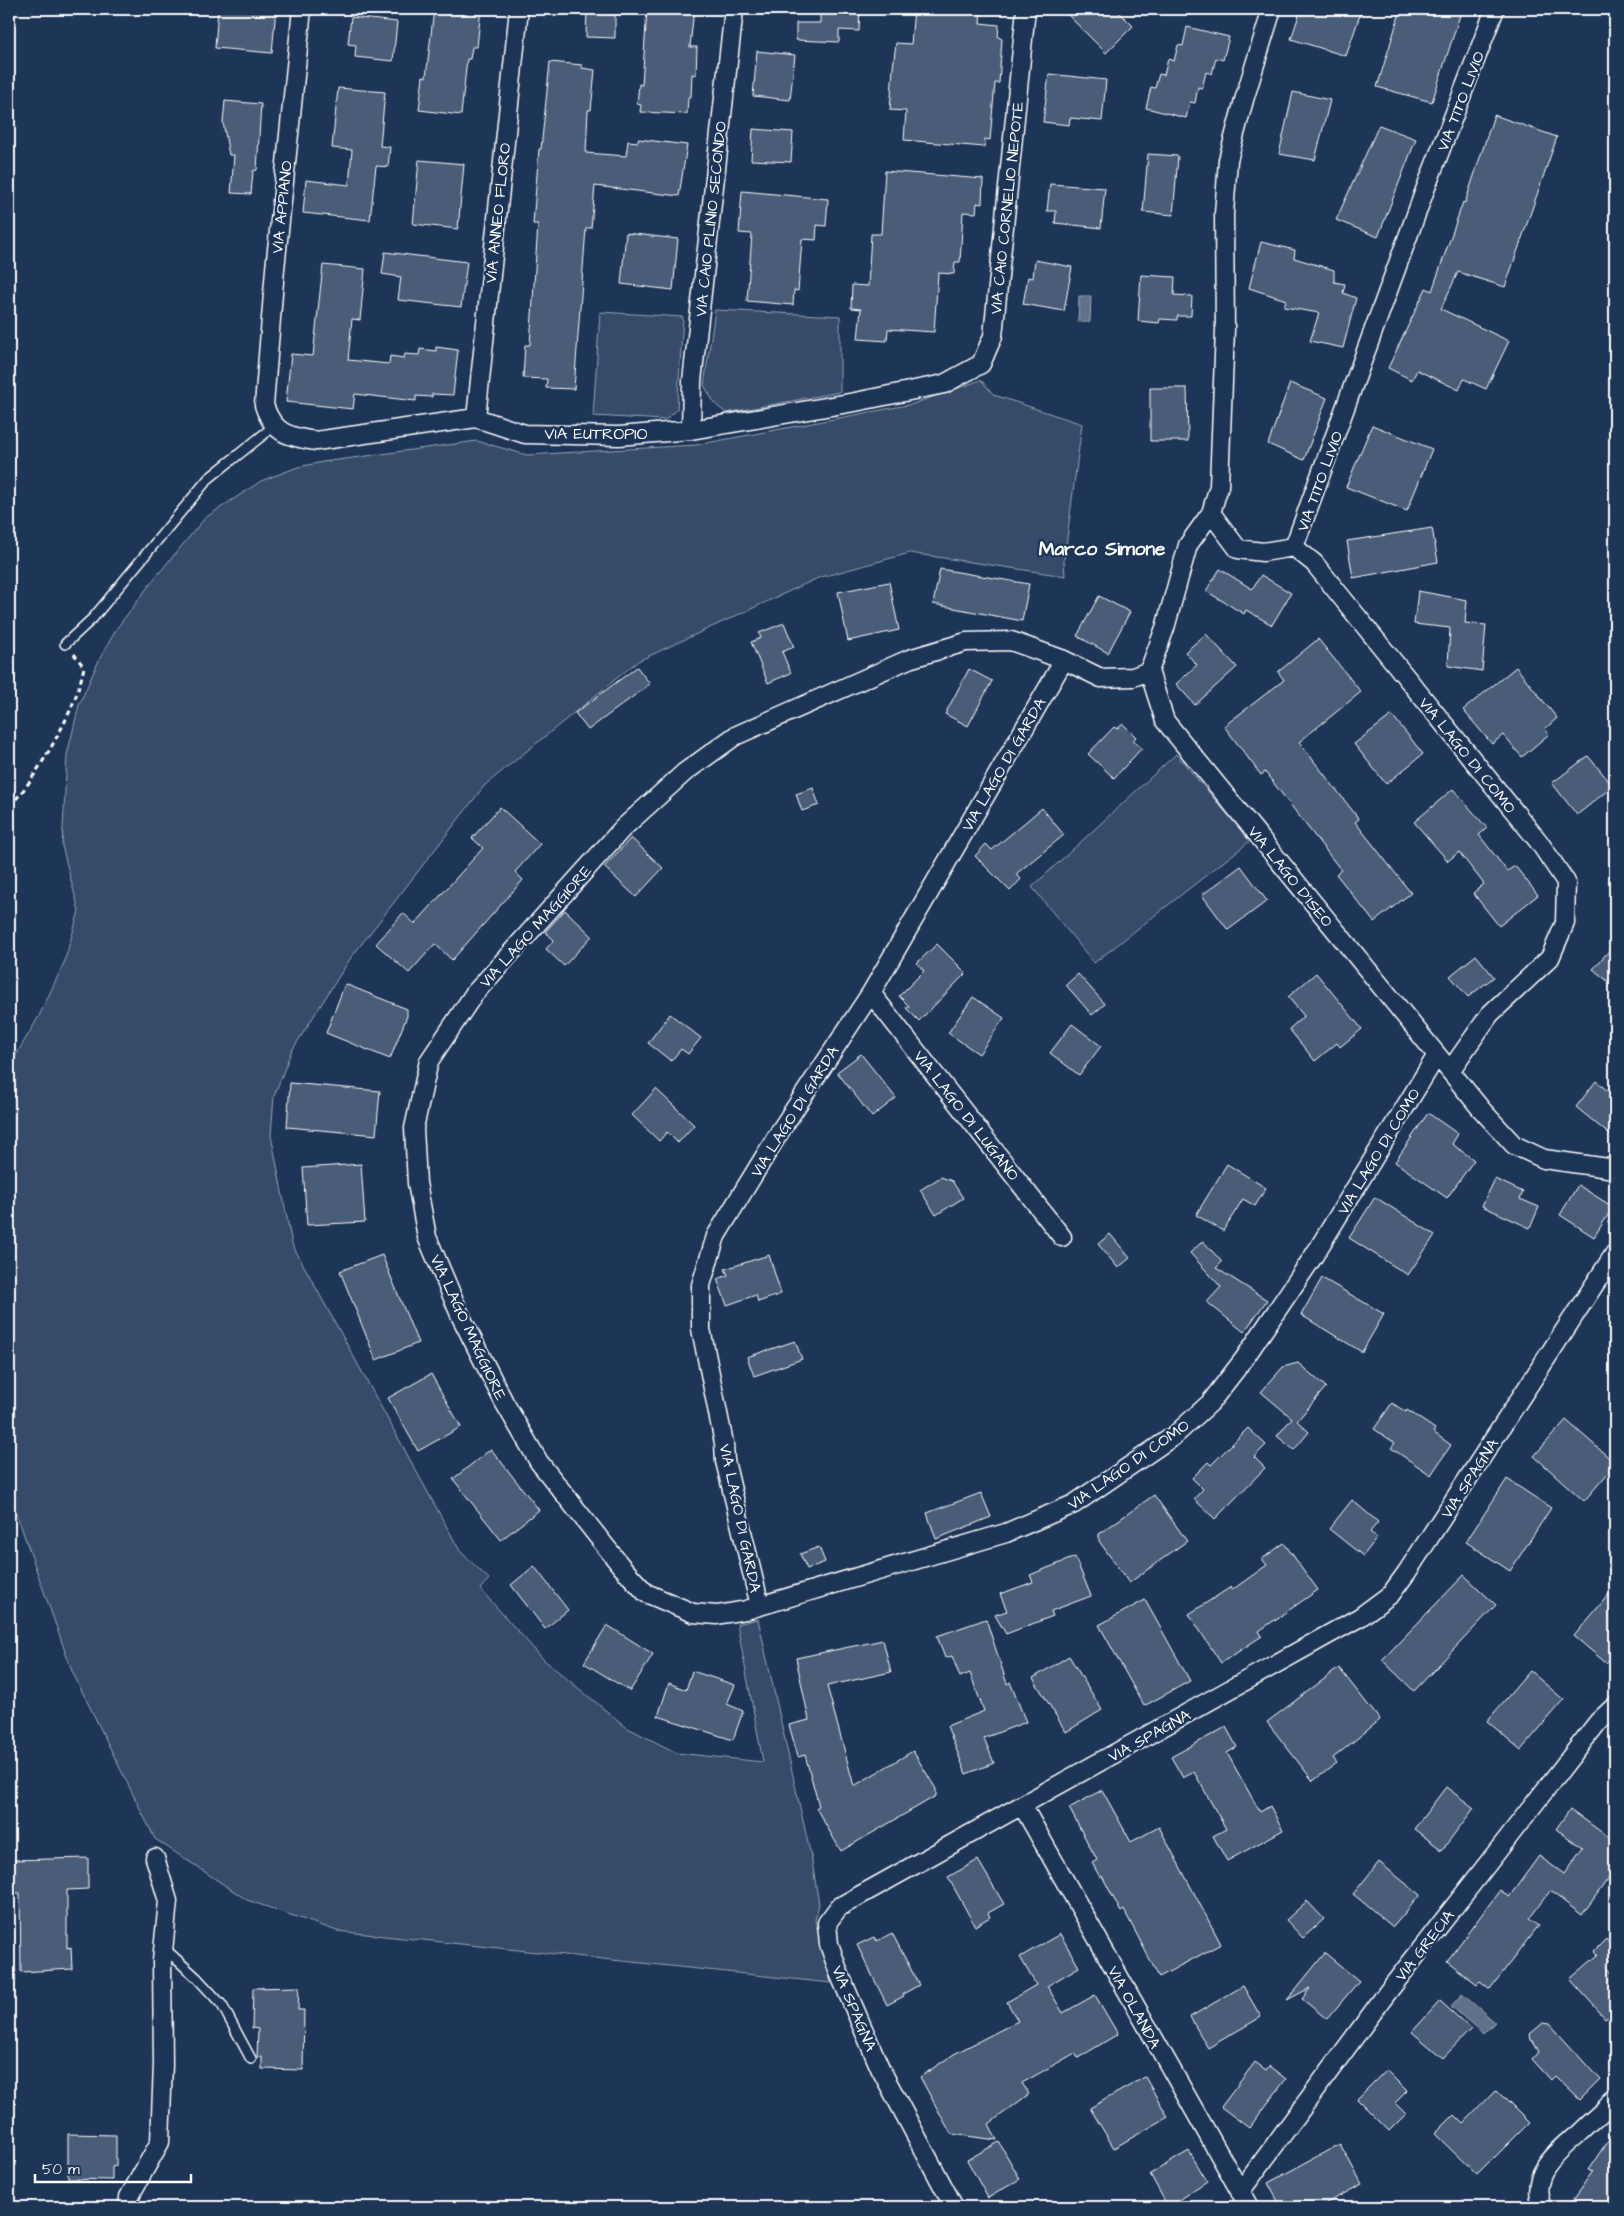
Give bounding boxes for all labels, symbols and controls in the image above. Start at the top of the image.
street label: VIA TITO LIVIO [1432,48,1490,154]
street label: VIA CAIO CORNELIO NEPOTE [985,100,1029,316]
street label: VIA CAIO PLINIO SECONDO [690,120,732,318]
street label: VIA ANNEO FLORO [480,142,516,284]
street label: VIA APPIANO [266,159,298,255]
street label: VIA EUTROPIO [545,423,648,445]
street label: VIA TITO LIVIO [1292,428,1348,535]
district label: Marco Simone [1039,536,1166,563]
street label: VIA LAGO DI COMO [1413,693,1521,819]
street label: VIA LAGO DI GARDA [957,694,1051,835]
street label: VIA LAGO D'ISEO [1242,821,1338,932]
street label: VIA LAGO MAGGIORE [475,860,597,993]
street label: VIA LAGO DI GARDA [745,1042,844,1181]
street label: VIA LAGO DI LUGANO [908,1046,1024,1186]
street label: VIA LAGO DI COMO [1332,1084,1425,1219]
street label: VIA LAGO MAGGIORE [425,1251,512,1404]
street label: VIA LAGO DI COMO [1063,1414,1194,1515]
street label: VIA SPAGNA [1436,1434,1504,1523]
street label: VIA LAGO DI GARDA [714,1442,766,1594]
street label: VIA SPAGNA [1104,1704,1195,1768]
street label: VIA GRECIA [1390,1905,1460,1986]
street label: VIA SPAGNA [826,1962,882,2055]
street label: VIA OLANDA [1102,1962,1166,2053]
scale bar [35,2151,191,2183]
text: 50 m [42,2159,80,2180]

